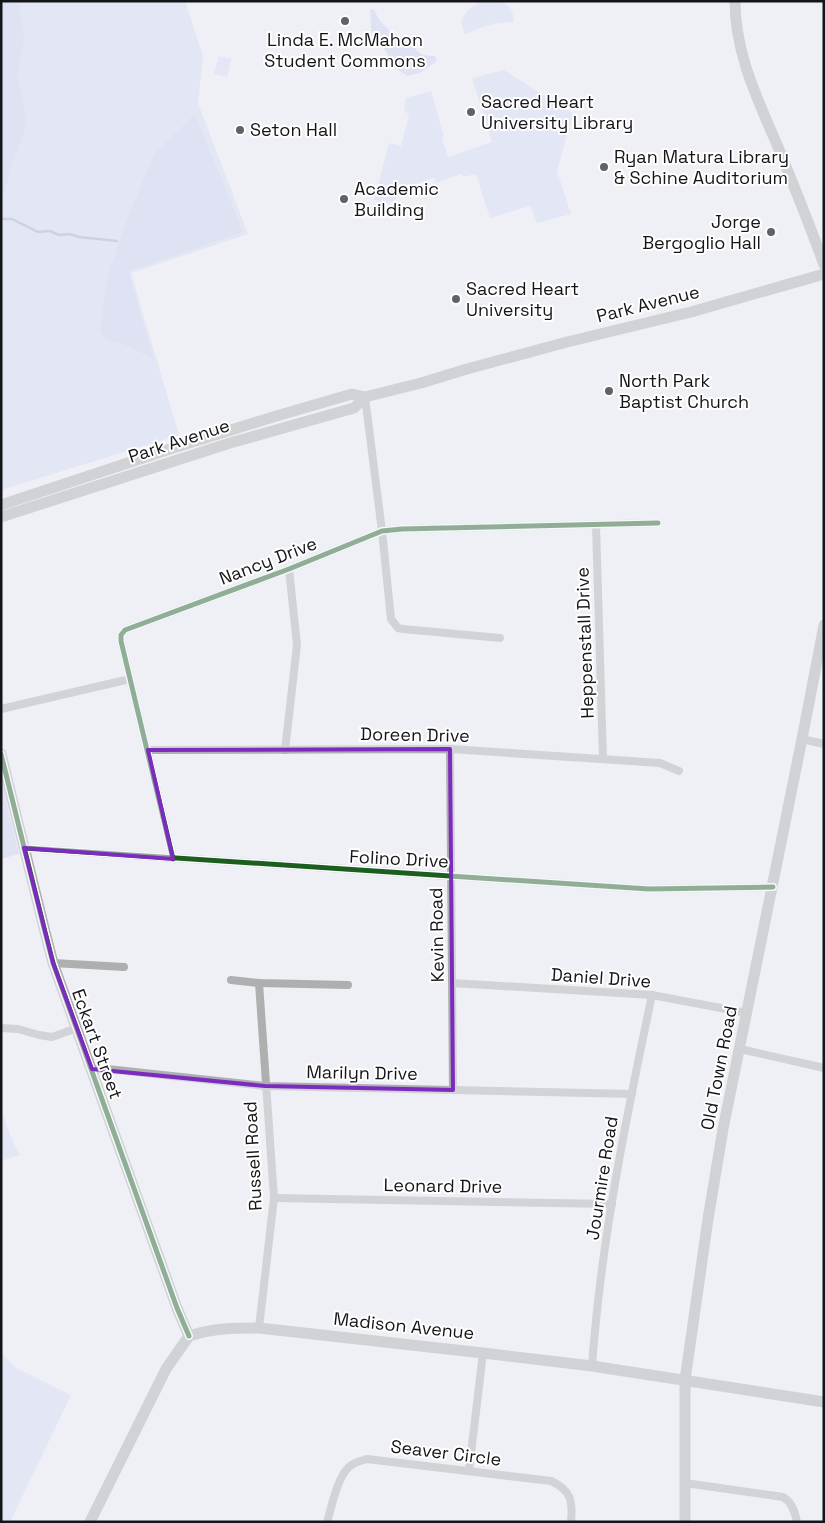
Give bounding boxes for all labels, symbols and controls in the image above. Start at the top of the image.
marker: Linda E. McMahon Student Commons [339,15,351,27]
place label: Linda E. McMahon Student Commons [264,28,426,72]
place label: Sacred Heart University Library [481,90,633,134]
marker: Sacred Heart University Library [465,106,477,118]
place label: Seton Hall [250,118,337,141]
marker: Seton Hall [234,124,246,136]
place label: Ryan Matura Library & Schine Auditorium [614,145,789,189]
marker: Ryan Matura Library & Schine Auditorium [598,161,610,173]
place label: Academic Building [354,177,439,221]
marker: Academic Building [338,193,350,205]
place label: Jorge Bergoglio Hall [642,210,761,254]
marker: Jorge Bergoglio Hall [765,226,777,238]
place label: Sacred Heart University [466,277,579,321]
street label: Park Avenue [594,280,702,327]
marker: Sacred Heart University [450,293,462,305]
place label: North Park Baptist Church [619,369,749,413]
marker: North Park Baptist Church [603,385,615,397]
street label: Park Avenue [125,413,233,468]
street label: Nancy Drive [216,531,320,590]
street label: Heppenstall Drive [570,567,599,719]
street label: Doreen Drive [360,722,470,747]
street label: Folino Drive [349,844,449,873]
street label: Kevin Road [424,887,449,983]
street label: Daniel Drive [550,963,652,992]
street label: Eckart Street [67,986,128,1102]
street label: Old Town Road [695,1004,742,1132]
street label: Marilyn Drive [306,1060,418,1085]
street label: Russell Road [238,1101,267,1211]
street label: Jourmire Road [580,1114,623,1241]
street label: Leonard Drive [383,1173,503,1198]
street label: Madison Avenue [333,1307,476,1344]
street label: Seaver Circle [389,1434,503,1471]

